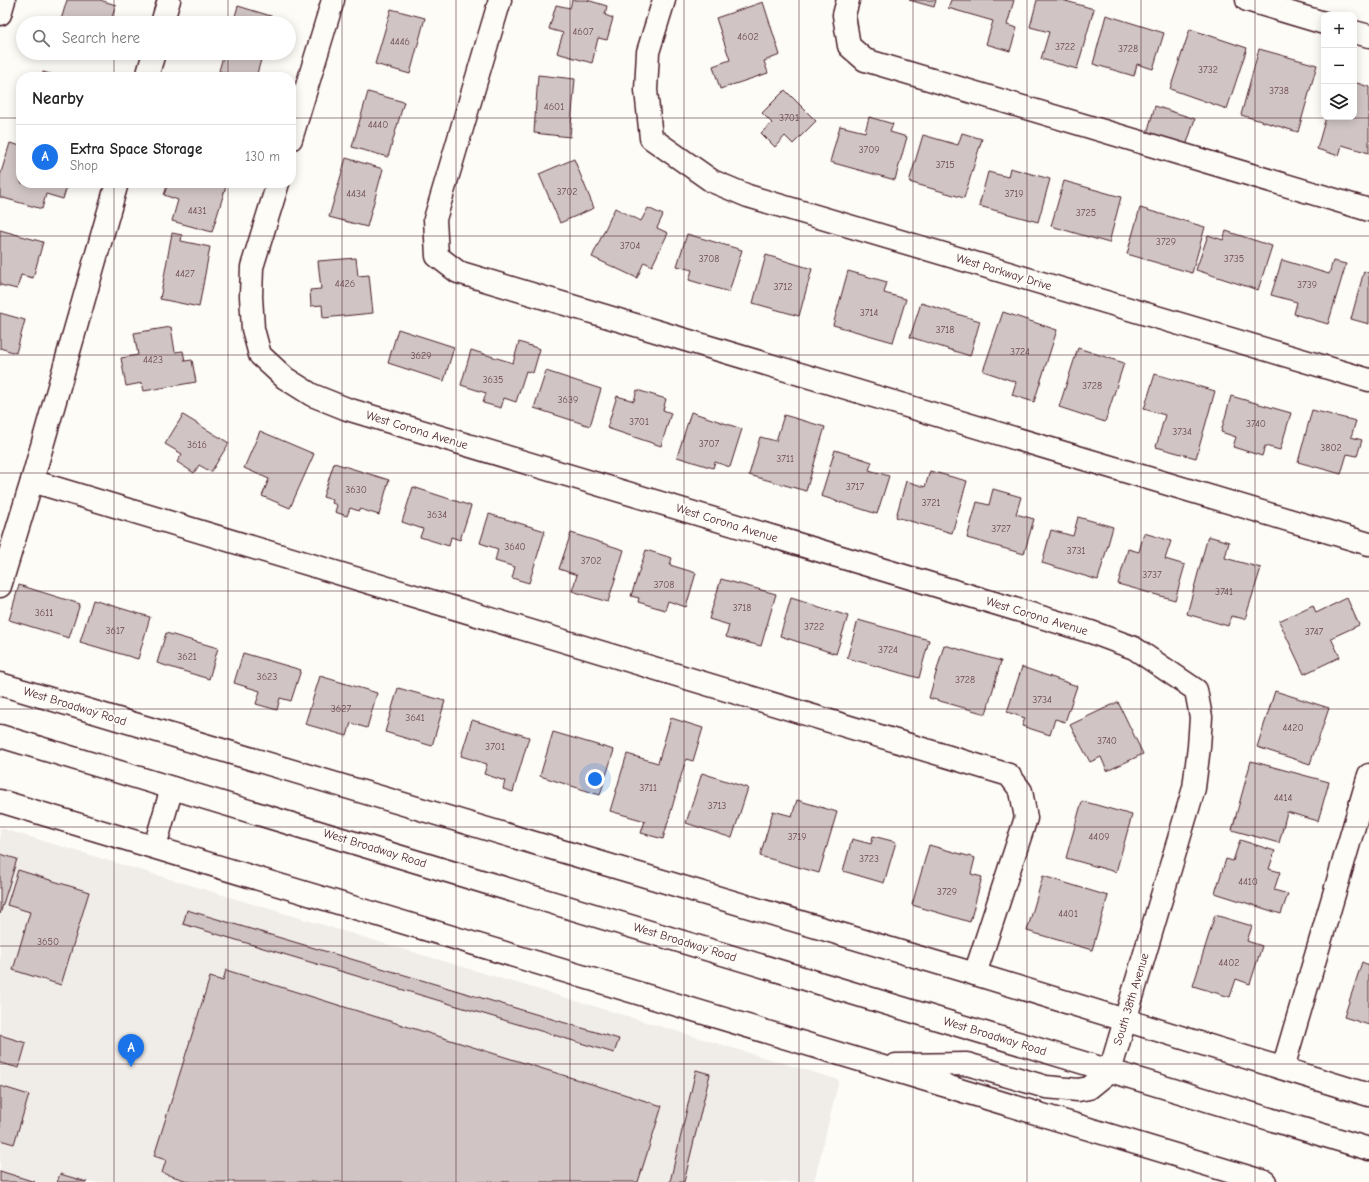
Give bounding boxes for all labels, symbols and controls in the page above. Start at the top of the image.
map controls [1321,12,1357,120]
button: + [1321,12,1357,48]
search box [16,16,296,60]
house number: 4607 [572,26,594,38]
icon: search [30,27,52,49]
text: Search here [62,29,140,47]
house number: 4602 [737,31,759,43]
house number: 4446 [390,36,410,48]
house number: 3722 [1055,41,1075,53]
house number: 3728 [1118,43,1138,55]
button: − [1321,48,1357,84]
house number: 3732 [1198,64,1218,76]
button: layers [1321,84,1357,120]
house number: 3738 [1269,85,1289,97]
text: Nearby [32,89,83,108]
house number: 4601 [544,101,564,113]
house number: 3701 [779,112,799,124]
house number: 4440 [368,119,388,131]
text: Extra Space Storage [70,140,202,158]
house number: 3709 [858,144,880,156]
text: A [41,149,49,164]
text: 130 m [245,149,280,164]
text: Shop [70,158,98,173]
house number: 3715 [935,159,955,171]
house number: 3702 [556,186,578,198]
house number: 4434 [346,188,366,200]
house number: 3719 [1004,188,1024,200]
house number: 4431 [188,205,206,217]
house number: 3725 [1076,207,1096,219]
house number: 3729 [1156,236,1176,248]
house number: 3704 [620,240,641,252]
street label: West Parkway Drive [954,251,1054,293]
house number: 3708 [698,253,720,265]
house number: 3735 [1224,253,1244,265]
house number: 4427 [175,268,195,280]
house number: 4426 [335,278,355,290]
house number: 3739 [1297,279,1317,291]
house number: 3712 [774,281,792,293]
house number: 3714 [860,307,878,319]
house number: 3718 [936,324,954,336]
house number: 3724 [1010,346,1030,358]
house number: 3629 [410,350,432,362]
house number: 4423 [143,354,163,366]
house number: 3635 [483,374,503,386]
house number: 3728 [1082,380,1102,392]
house number: 3639 [558,394,578,406]
street label: West Corona Avenue [364,408,470,452]
house number: 3701 [629,416,649,428]
house number: 3740 [1246,418,1266,430]
house number: 3734 [1172,426,1192,438]
house number: 3707 [699,438,720,450]
house number: 3616 [187,439,207,451]
house number: 3802 [1320,442,1342,454]
house number: 3711 [776,453,794,465]
house number: 3717 [846,481,865,493]
house number: 3630 [345,484,367,496]
house number: 3721 [922,497,941,509]
street label: West Corona Avenue [674,501,780,545]
house number: 3634 [427,509,447,521]
house number: 3727 [991,523,1011,535]
house number: 3640 [504,541,526,553]
house number: 3731 [1067,545,1085,557]
house number: 3702 [580,555,602,567]
house number: 3737 [1142,569,1162,581]
house number: 3708 [653,579,675,591]
house number: 3741 [1215,586,1233,598]
street label: West Corona Avenue [984,594,1090,638]
house number: 3718 [733,602,751,614]
house number: 3611 [35,607,53,619]
house number: 3722 [804,621,824,633]
house number: 3617 [105,625,125,637]
house number: 3747 [1305,626,1324,638]
house number: 3724 [878,644,898,656]
house number: 3621 [177,651,197,663]
house number: 3623 [257,671,277,683]
house number: 3728 [955,674,975,686]
street label: West Broadway Road [22,684,128,728]
house number: 3734 [1032,694,1052,706]
house number: 3627 [331,703,351,715]
house number: 3641 [405,712,425,724]
house number: 4420 [1283,722,1304,734]
house number: 3740 [1097,735,1117,747]
house number: 3701 [485,741,505,753]
your location [585,769,605,789]
house number: 3711 [639,782,657,794]
house number: 4414 [1274,792,1292,804]
house number: 3713 [708,800,726,812]
street label: West Broadway Road [322,826,428,870]
house number: 3719 [787,831,807,843]
house number: 4409 [1088,831,1110,843]
house number: 3723 [859,853,879,865]
house number: 4410 [1238,876,1258,888]
house number: 3729 [937,886,957,898]
house number: 4401 [1058,908,1078,920]
street label: West Broadway Road [632,920,738,964]
house number: 3650 [37,936,59,948]
street label: South 38th Avenue [1110,951,1152,1047]
house number: 4402 [1219,957,1240,969]
street label: West Broadway Road [942,1014,1048,1058]
pin: A [118,1034,144,1067]

